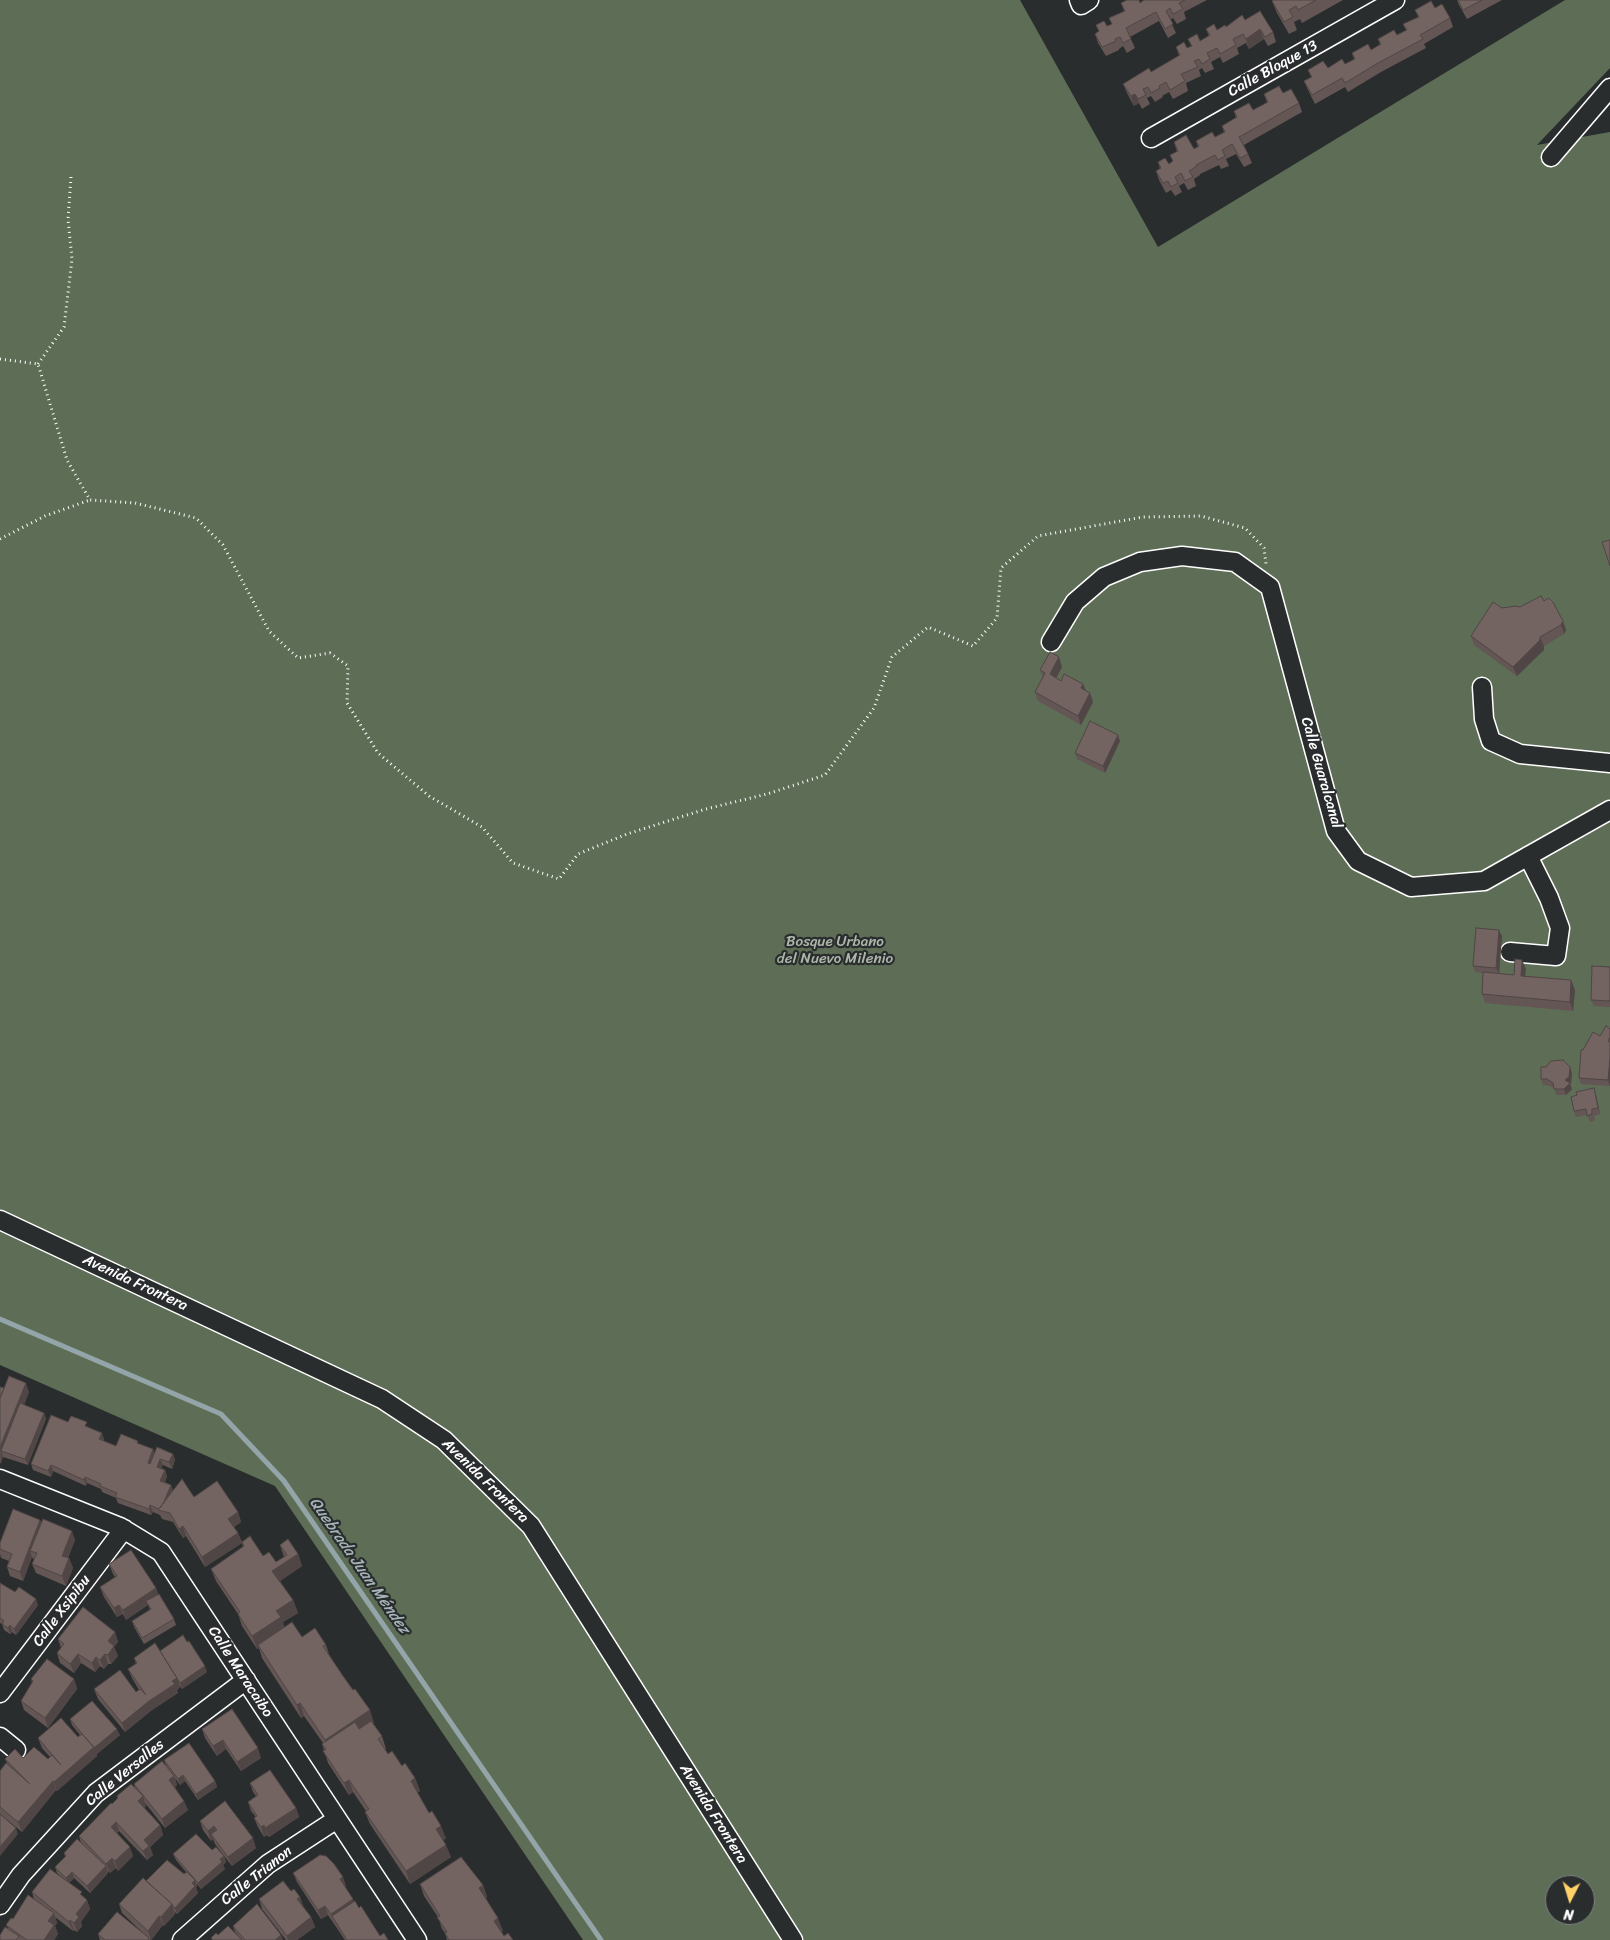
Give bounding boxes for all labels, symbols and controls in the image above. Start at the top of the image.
street label: Calle Bloque 13 [1225,37,1321,101]
street label: Calle Guaralcanal [1297,715,1345,831]
park label: Bosque Urbano del Nuevo Milenio [777,933,893,968]
street label: Avenida Frontera [80,1251,190,1315]
street label: Avenida Frontera [438,1435,532,1527]
water label: Quebrada Juan Méndez [305,1494,413,1638]
street label: Calle Xsipibu [29,1572,95,1650]
street label: Calle Maracaibo [204,1623,276,1721]
street label: Calle Versalles [82,1736,168,1810]
street label: Avenida Frontera [675,1761,751,1867]
street label: Calle Trianon [218,1843,296,1909]
north arrow [1545,1875,1595,1925]
text: N [1563,1902,1575,1927]

